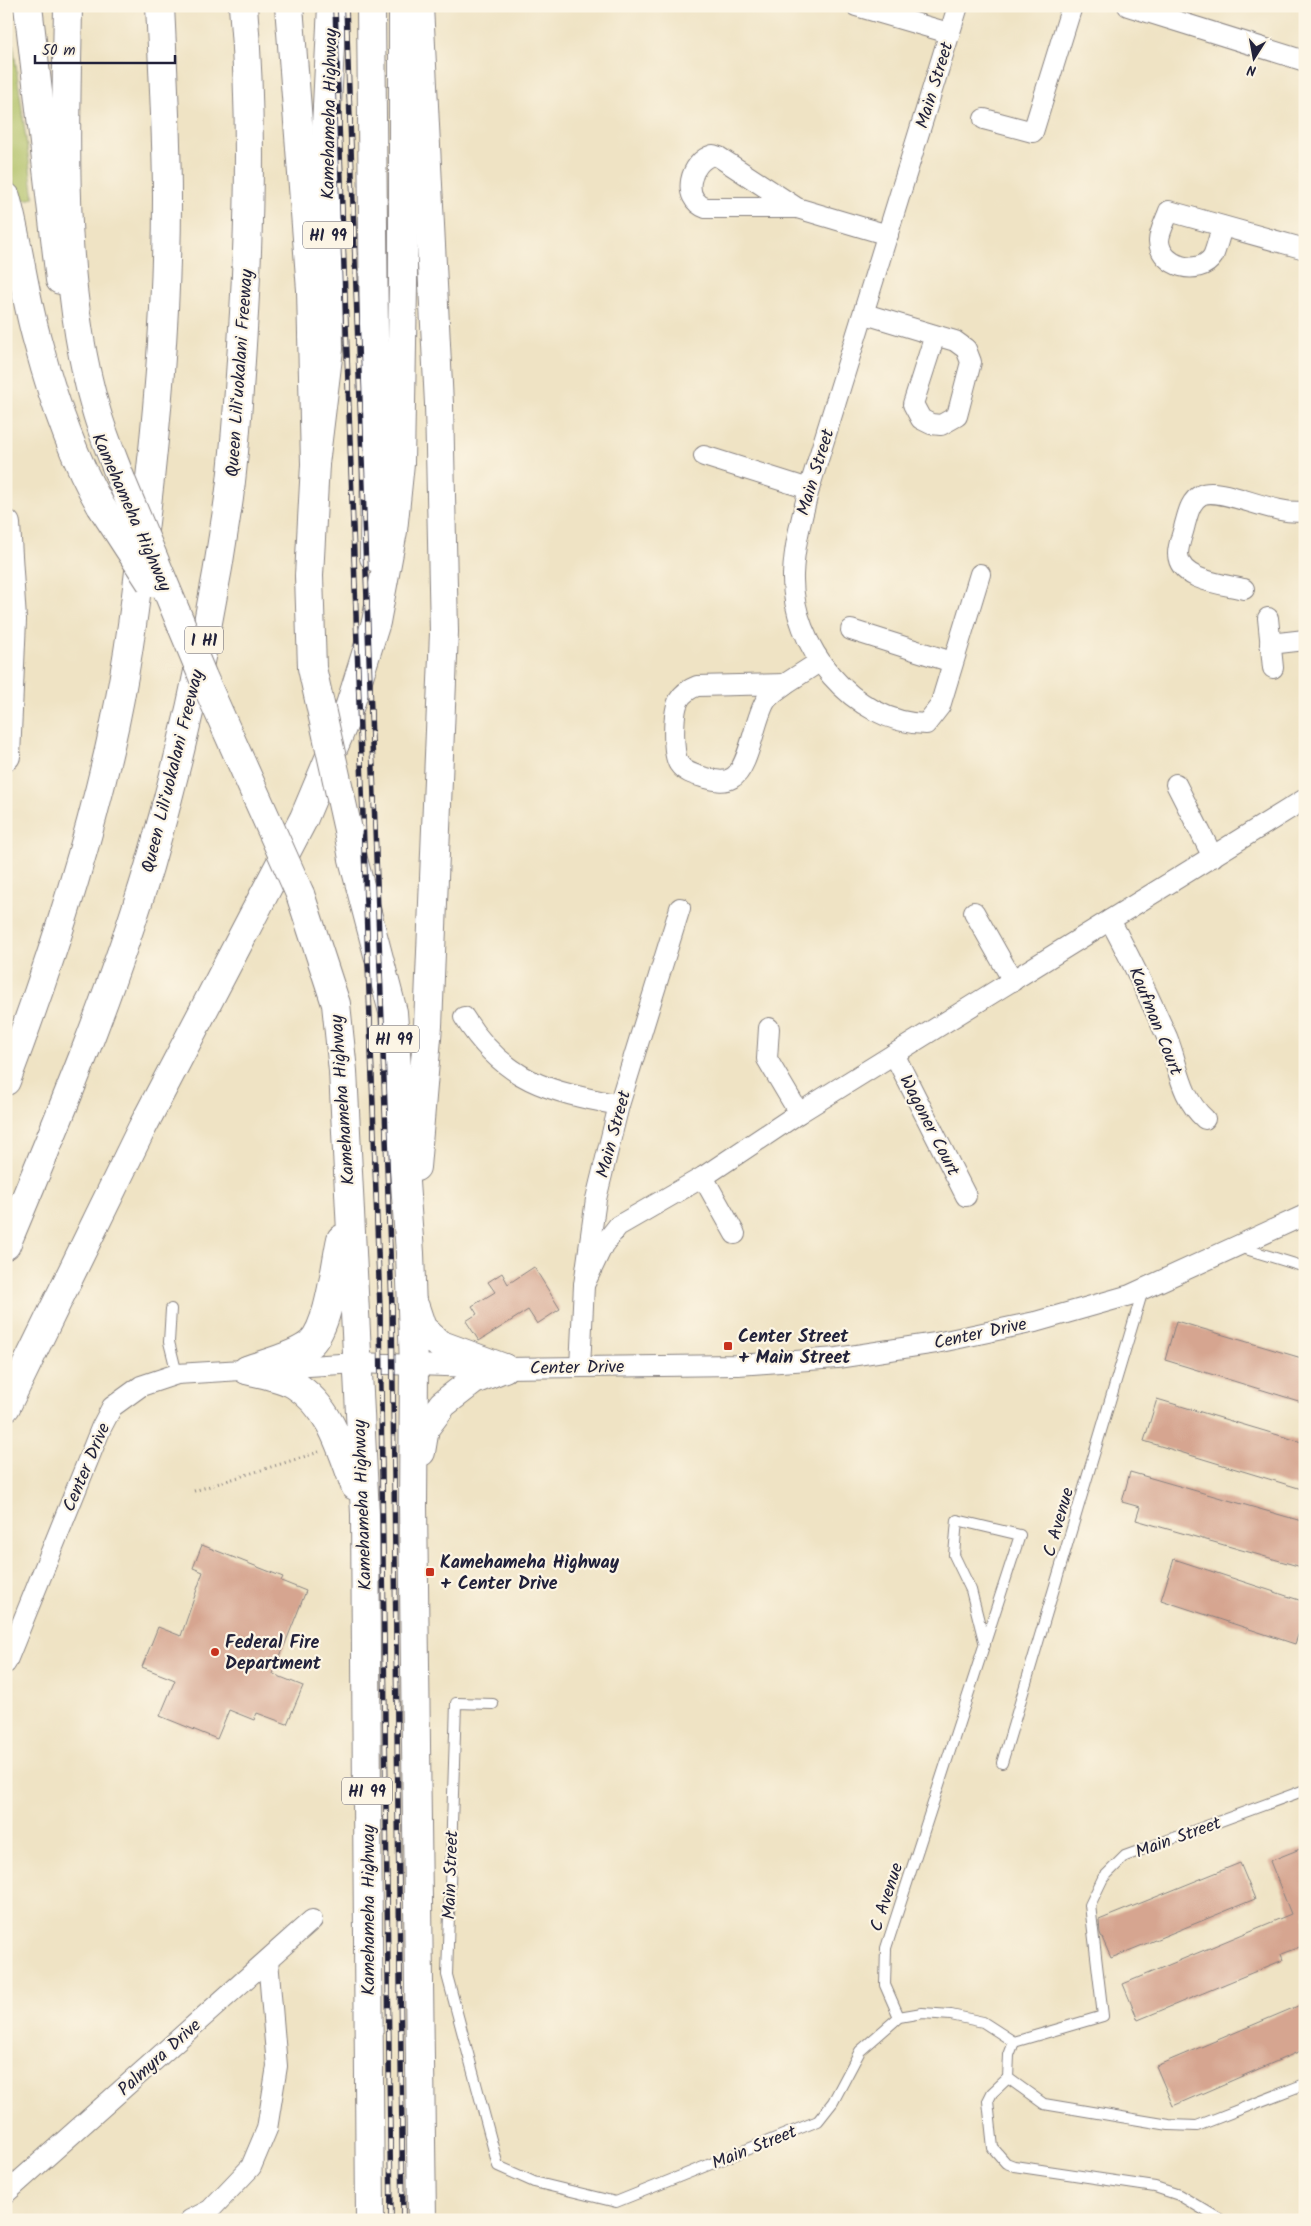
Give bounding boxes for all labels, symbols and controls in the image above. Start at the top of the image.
street label: Kamehameha Highway [315,28,346,200]
scale bar [35,32,175,64]
north arrow [1228,32,1278,82]
street label: Main Street [909,37,963,132]
text: 50 m [42,39,76,63]
text: N [1245,58,1258,81]
road number: HI 99 [303,222,353,248]
street label: Queen Liliʻuokalani Freeway [219,268,262,478]
street label: Main Street [790,424,844,519]
street label: Kamehameha Highway [83,429,179,597]
road number: I H1 [185,626,223,654]
street label: Queen Liliʻuokalani Freeway [134,666,213,876]
street label: Kaufman Court [1120,963,1190,1081]
street label: Kamehameha Highway [323,1013,364,1186]
road number: HI 99 [369,1026,419,1052]
street label: Wagoner Court [891,1070,967,1182]
street label: Main Street [589,1086,640,1181]
street label: Center Drive [931,1310,1029,1358]
place label: Center Street + Main Street [738,1323,851,1373]
marker: Center Street + Main Street [722,1340,734,1352]
street label: Center Drive [530,1353,624,1384]
street label: Center Drive [56,1419,119,1517]
street label: Kamehameha Highway [346,1419,381,1591]
street label: C Avenue [1036,1484,1083,1561]
place label: Kamehameha Highway + Center Drive [440,1549,620,1599]
marker: Kamehameha Highway + Center Drive [424,1566,436,1578]
place label: Federal Fire Department [225,1629,322,1679]
marker: Federal Fire Department [209,1646,221,1658]
road number: HI 99 [342,1778,392,1804]
street label: Main Street [1132,1809,1226,1867]
street label: Kamehameha Highway [355,1824,384,1995]
street label: Main Street [435,1829,468,1920]
street label: C Avenue [863,1859,912,1936]
street label: Palmyra Drive [111,2012,209,2104]
street label: Main Street [708,2118,802,2179]

